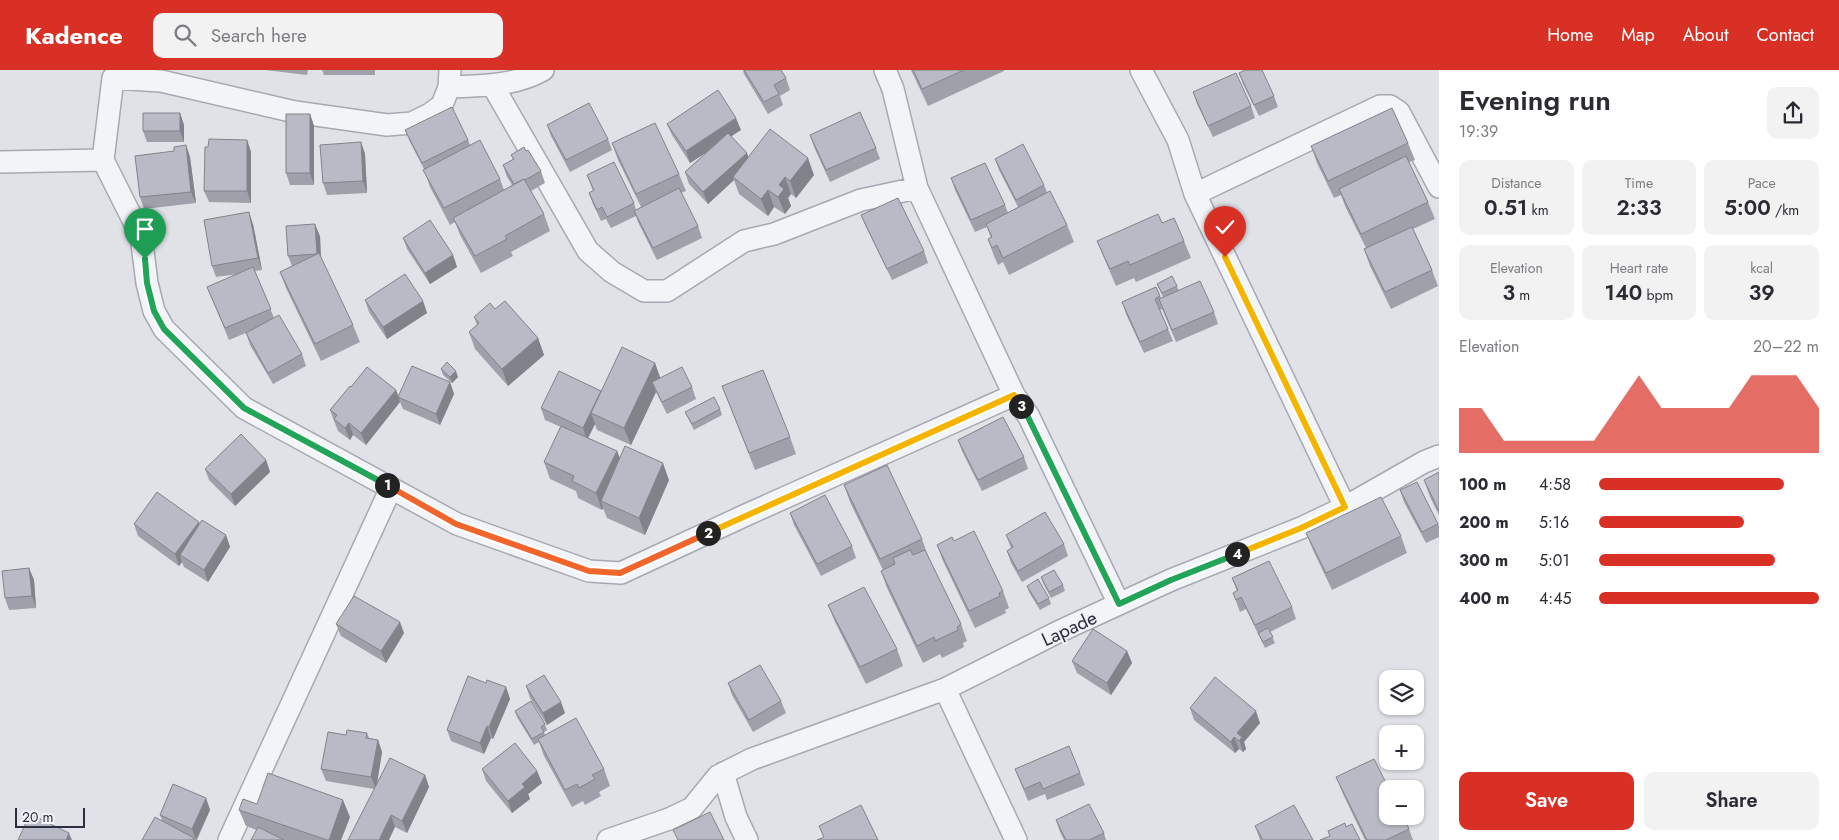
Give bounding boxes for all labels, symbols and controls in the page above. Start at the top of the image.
search box [153,13,503,58]
text: Kadence [25,18,123,53]
icon: search [171,21,199,49]
text: Search here [211,22,307,49]
text: Home [1547,22,1593,48]
text: Map [1621,22,1655,48]
text: About [1683,22,1728,48]
text: Contact [1756,22,1814,48]
text: Evening run [1459,80,1611,121]
button: share [1767,87,1819,139]
text: 19:39 [1459,120,1498,143]
text: Distance [1491,173,1541,193]
text: Time [1625,173,1653,193]
text: Pace [1748,173,1776,193]
text: 0.51 [1484,193,1527,223]
text: 2:33 [1617,193,1661,223]
text: 5:00 [1724,193,1771,223]
text: km [1527,200,1549,220]
text: /km [1771,200,1799,220]
pin [1204,206,1246,257]
pin [124,208,166,259]
icon: check [1211,213,1239,241]
icon: arrive [131,215,159,243]
text: Elevation [1490,258,1543,278]
text: Heart rate [1610,258,1668,278]
text: kcal [1750,258,1773,278]
text: 3 [1502,278,1515,308]
text: 140 [1605,278,1642,308]
text: 39 [1749,278,1775,308]
text: m [1515,285,1530,305]
text: bpm [1642,285,1673,305]
text: Elevation [1459,335,1519,358]
text: 20–22 m [1753,335,1819,358]
pin: 3 [1008,394,1034,418]
text: 3 [1017,396,1026,416]
pin: 1 [374,472,400,498]
text: 100 m [1459,473,1506,496]
text: 4:58 [1539,473,1571,496]
text: 1 [384,475,391,495]
text: 200 m [1459,511,1509,534]
text: 5:16 [1539,511,1569,534]
pin: 2 [696,520,720,546]
text: 2 [704,523,713,543]
pin: 4 [1224,542,1250,566]
text: 4 [1233,544,1242,564]
text: 300 m [1459,549,1508,572]
text: 5:01 [1539,549,1570,572]
text: 400 m [1459,587,1509,610]
text: 4:45 [1539,587,1571,610]
street label: Lapade [1037,604,1102,653]
map controls [1379,670,1424,825]
button: layers [1379,670,1424,715]
button: + [1379,725,1424,770]
button: Save [1459,772,1634,830]
button: Share [1644,772,1819,830]
button: − [1379,780,1424,825]
scale bar [15,805,85,828]
text: 20 m [22,807,54,827]

